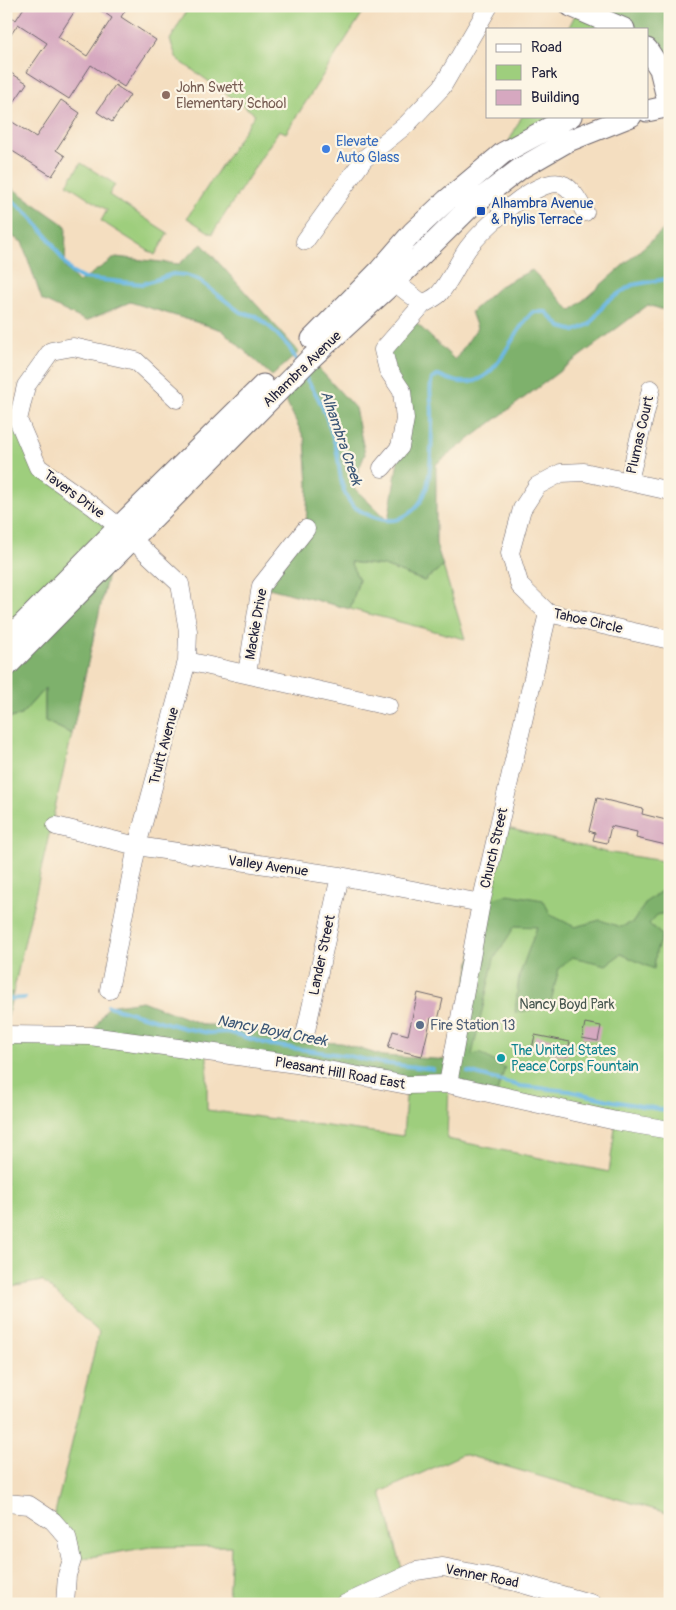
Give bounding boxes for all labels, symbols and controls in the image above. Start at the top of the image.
legend [486,28,648,118]
text: Road [531,38,562,57]
text: Park [531,64,558,83]
place label: John Swett Elementary School [176,79,287,112]
text: Building [531,88,579,107]
marker: John Swett Elementary School [160,89,172,101]
place label: Elevate Auto Glass [336,133,400,166]
marker: Elevate Auto Glass [320,143,332,155]
place label: Alhambra Avenue & Phylis Terrace [491,195,593,228]
marker: Alhambra Avenue & Phylis Terrace [475,205,487,217]
street label: Alhambra Avenue [259,327,345,411]
water label: Alhambra Creek [316,388,367,490]
street label: Plumas Court [623,394,657,476]
street label: Tavers Drive [40,466,108,522]
street label: Mackie Drive [241,587,271,661]
street label: Tahoe Circle [552,605,625,637]
street label: Truitt Avenue [146,705,182,786]
street label: Church Street [477,806,512,890]
street label: Valley Avenue [227,852,309,880]
street label: Lander Street [305,913,339,997]
park label: Nancy Boyd Park [519,996,615,1013]
water label: Nancy Boyd Creek [216,1011,330,1051]
place label: Fire Station 13 [430,1017,515,1034]
marker: Fire Station 13 [414,1019,426,1031]
place label: The United States Peace Corps Fountain [511,1042,639,1075]
marker: The United States Peace Corps Fountain [495,1052,507,1064]
street label: Pleasant Hill Road East [273,1053,407,1093]
street label: Venner Road [444,1561,520,1592]

